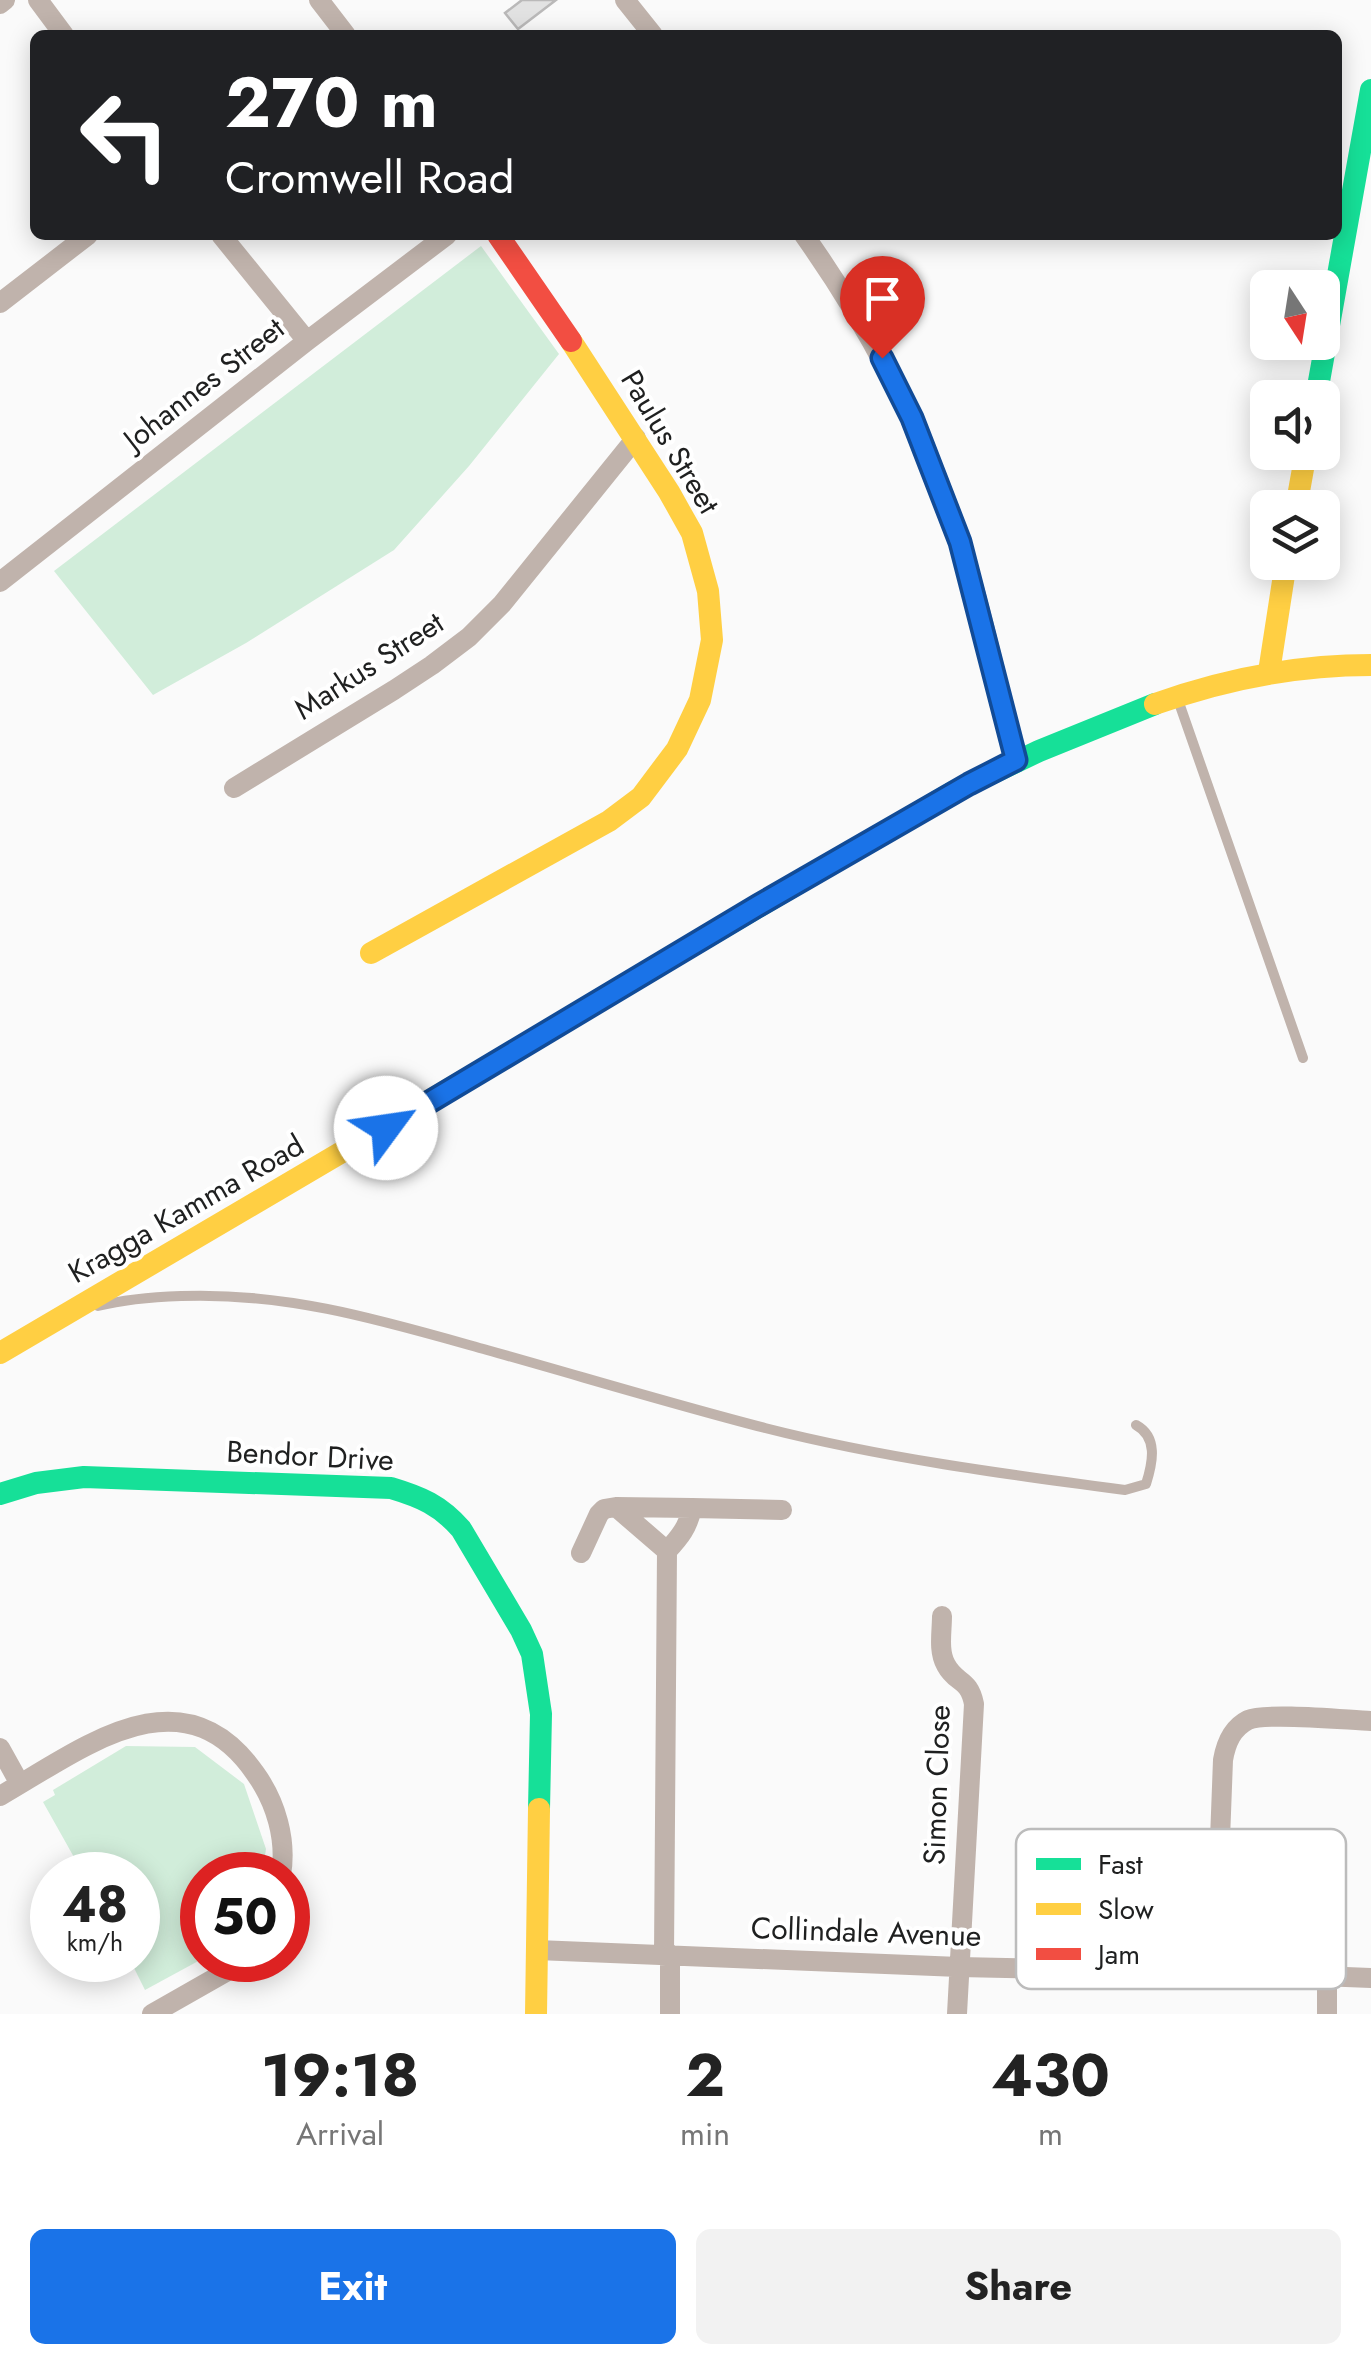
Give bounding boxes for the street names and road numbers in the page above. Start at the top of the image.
street label: Johannes Street [111,307,294,463]
street label: Paulus Street [611,362,731,523]
street label: Markus Street [286,601,453,730]
street label: Kragga Kamma Road [60,1124,312,1294]
street label: Bendor Drive [225,1430,395,1481]
street label: Simon Close [912,1704,961,1866]
street label: Collindale Avenue [750,1906,982,1957]

